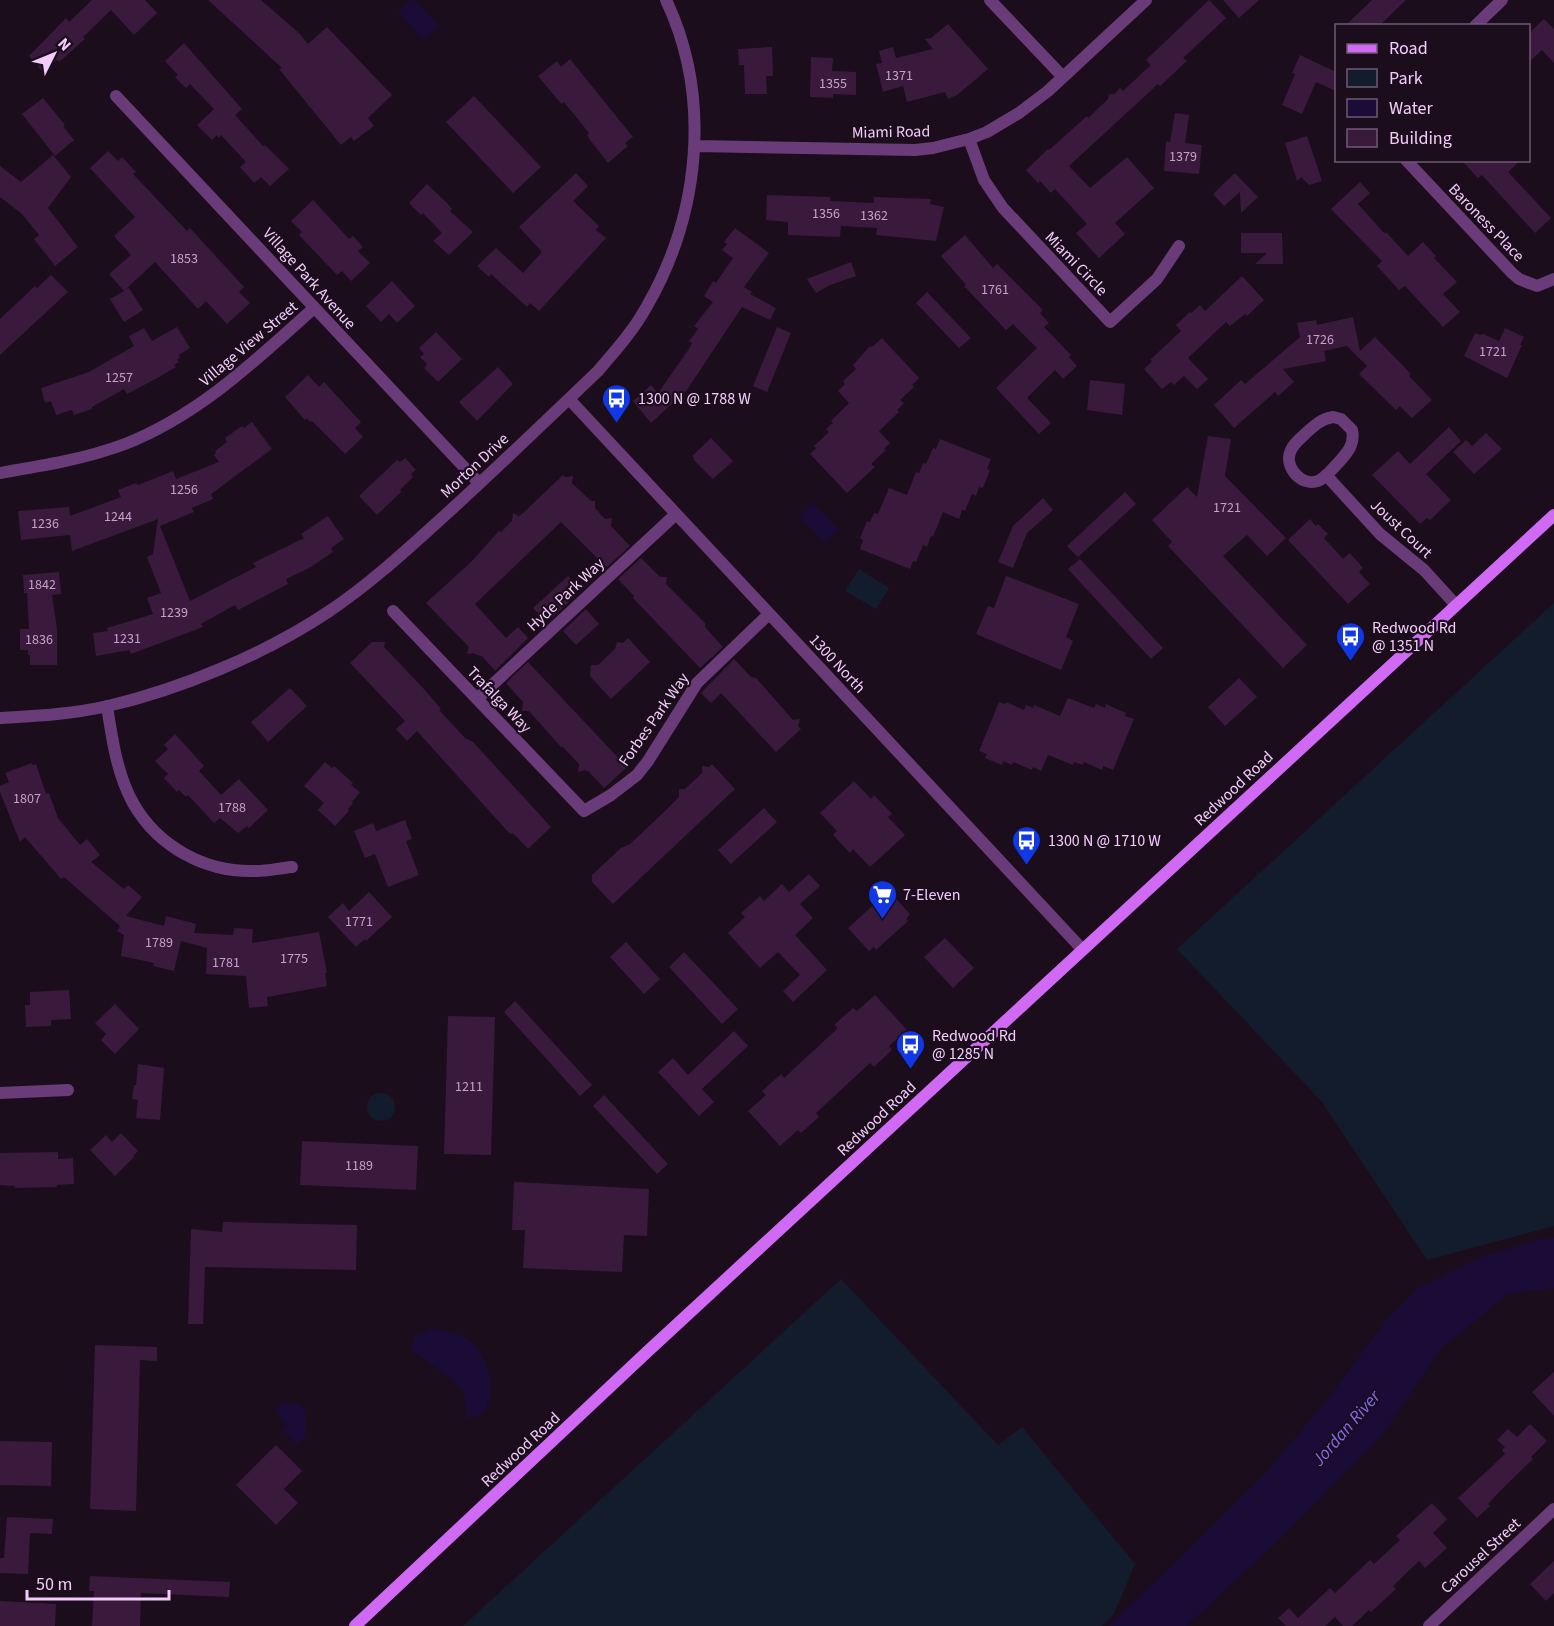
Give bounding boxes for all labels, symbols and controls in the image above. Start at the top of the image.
north arrow [24,24,84,84]
legend [1335,24,1530,162]
text: N [53,33,76,56]
text: Road [1389,36,1428,61]
house number: 1371 [885,66,913,86]
text: Park [1389,66,1423,91]
house number: 1355 [819,74,847,94]
text: Water [1389,96,1433,121]
street label: Miami Road [852,120,930,144]
text: Building [1389,126,1452,151]
house number: 1379 [1169,147,1197,167]
street label: Baroness Place [1443,179,1529,267]
house number: 1356 [812,204,840,224]
house number: 1362 [860,206,888,226]
street label: Village Park Avenue [258,223,361,334]
street label: Miami Circle [1040,227,1113,301]
house number: 1853 [170,249,198,269]
house number: 1761 [981,280,1009,300]
street label: Village View Street [195,296,303,392]
house number: 1726 [1306,330,1334,350]
house number: 1721 [1479,342,1507,362]
house number: 1257 [105,368,133,388]
bus stop icon: 1300 N @ 1788 W [601,382,633,424]
place label: 1300 N @ 1788 W [638,388,751,410]
street label: Morton Drive [436,428,514,503]
house number: 1256 [170,480,198,500]
street label: Joust Court [1365,494,1438,564]
house number: 1721 [1213,498,1241,518]
house number: 1244 [104,507,132,527]
house number: 1236 [31,514,59,534]
street label: Hyde Park Way [522,553,610,636]
house number: 1842 [28,575,56,595]
house number: 1239 [160,603,188,623]
place label: Redwood Rd @ 1351 N [1372,617,1456,657]
bus stop icon: Redwood Rd @ 1351 N [1335,620,1367,662]
house number: 1231 [113,629,141,649]
street label: 1300 North [804,629,870,698]
house number: 1836 [25,630,53,650]
street label: Trafalga Way [462,662,537,738]
street label: Forbes Park Way [613,668,695,771]
street label: Redwood Road [1189,746,1278,831]
house number: 1807 [13,789,41,809]
house number: 1788 [218,798,246,818]
bus stop icon: 1300 N @ 1710 W [1011,824,1043,866]
place label: 1300 N @ 1710 W [1048,830,1161,852]
supermarket icon: 7-Eleven [866,878,898,920]
place label: 7-Eleven [903,884,961,906]
house number: 1771 [345,912,373,932]
house number: 1789 [145,933,173,953]
house number: 1775 [280,949,308,969]
house number: 1781 [212,953,240,973]
place label: Redwood Rd @ 1285 N [932,1025,1016,1065]
bus stop icon: Redwood Rd @ 1285 N [895,1028,927,1070]
street label: Redwood Road [832,1076,921,1161]
house number: 1211 [455,1077,483,1097]
house number: 1189 [345,1156,373,1176]
water label: Jordan River [1306,1384,1387,1472]
street label: Redwood Road [476,1407,565,1492]
street label: Carousel Street [1436,1513,1526,1599]
scale bar [27,1563,170,1601]
text: 50 m [36,1572,72,1597]

